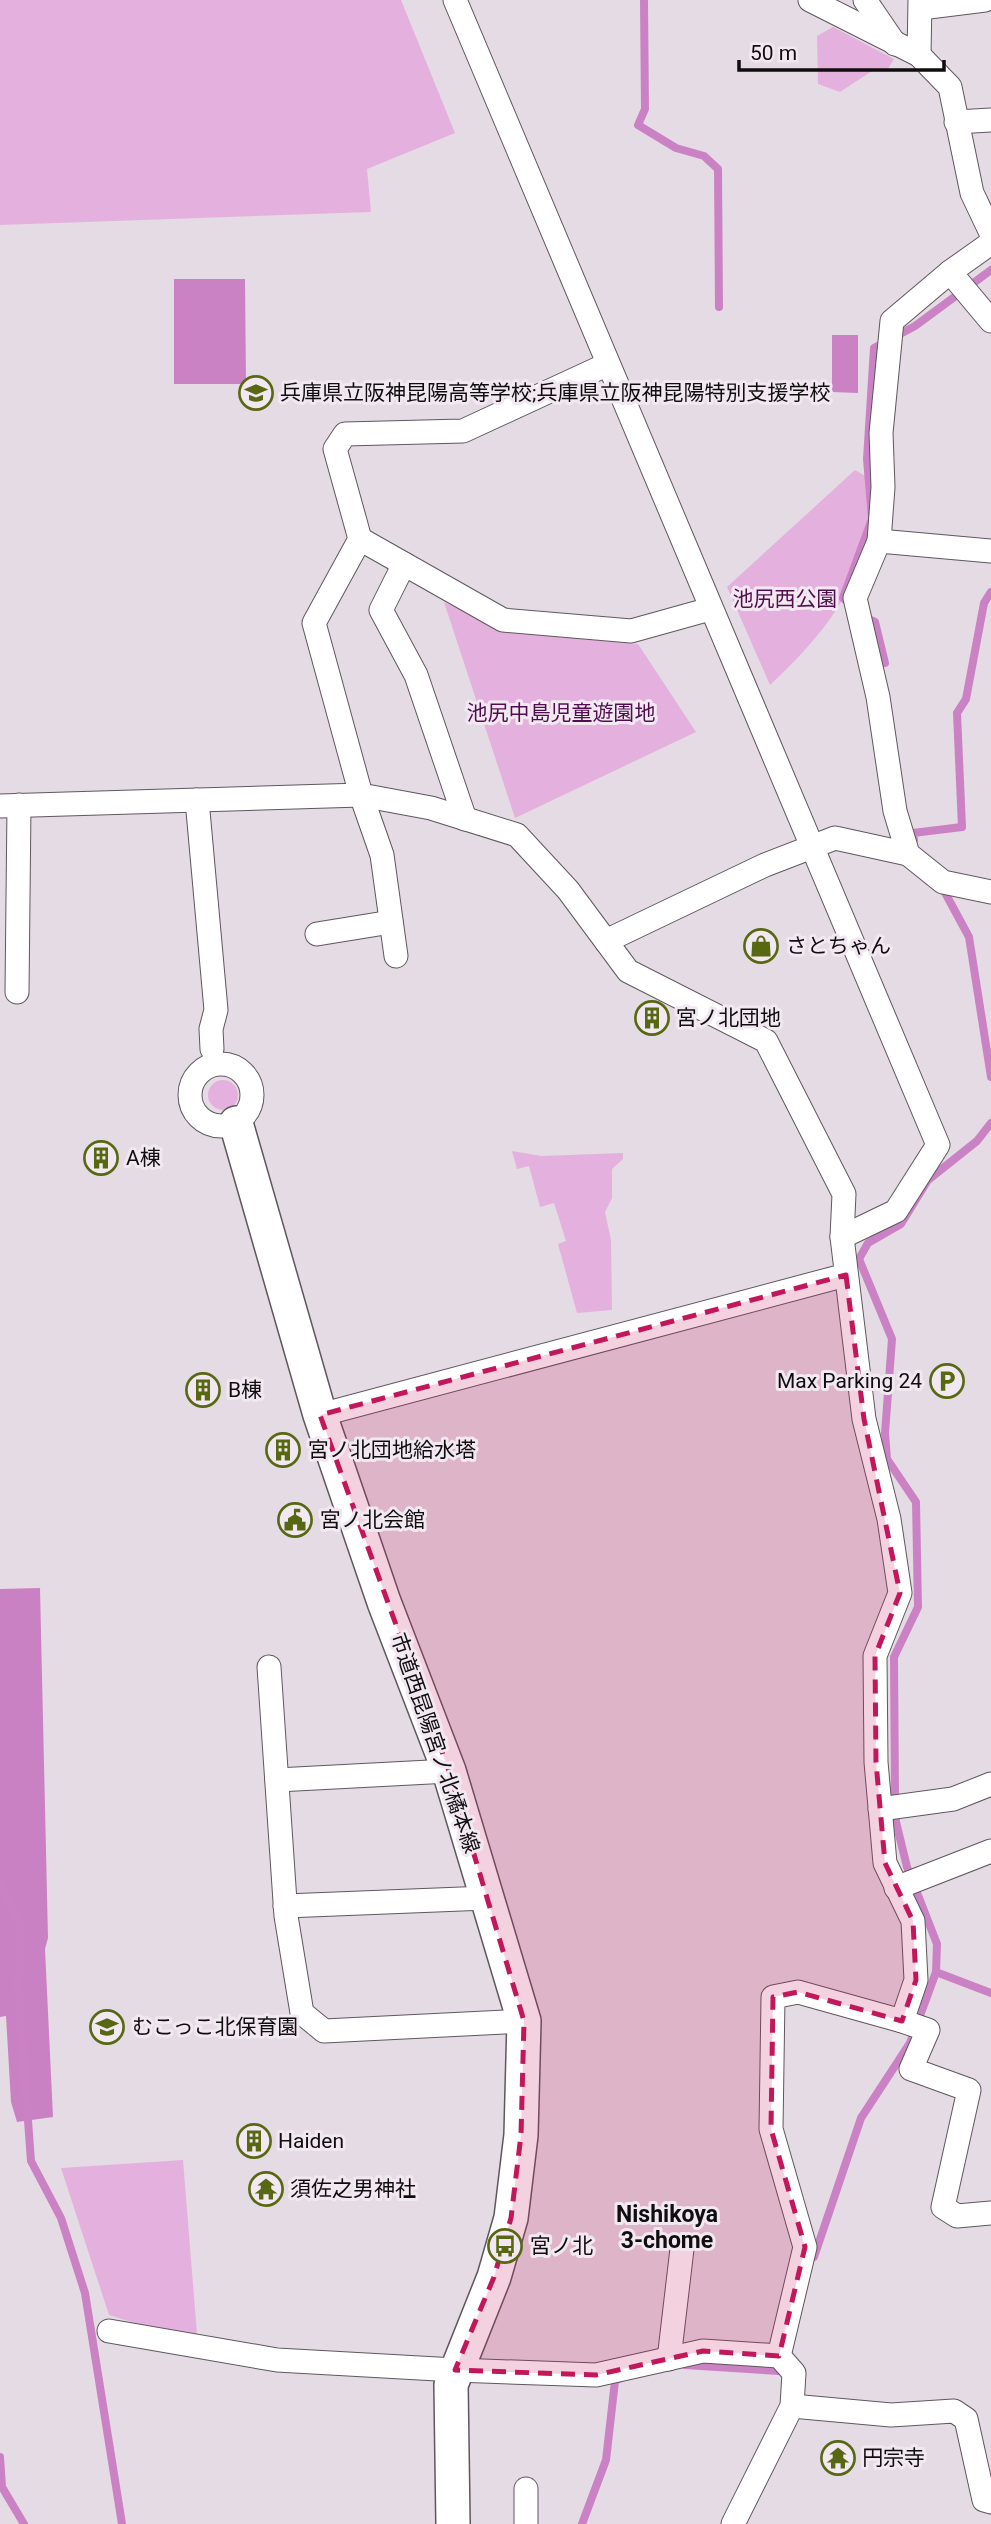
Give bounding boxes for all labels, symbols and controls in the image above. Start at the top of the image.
scale bar [739,28,944,72]
text: 50 m [750,41,797,65]
school or university icon: 兵庫県立阪神昆陽高等学校;兵庫県立阪神昆陽特別支援学校 [237,374,275,412]
place label: 兵庫県立阪神昆陽高等学校;兵庫県立阪神昆陽特別支援学校 [280,381,830,405]
park label: 池尻西公園 [733,587,838,611]
park label: 池尻中島児童遊園地 [467,701,656,725]
shop icon: さとちゃん [742,927,780,965]
place label: さとちゃん [786,934,891,958]
building icon: 宮ノ北団地 [633,999,671,1037]
place label: 宮ノ北団地 [676,1006,781,1030]
building icon: A棟 [82,1139,120,1177]
place label: A棟 [126,1146,161,1170]
parking icon: Max Parking 24 [928,1362,966,1400]
place label: Max Parking 24 [777,1369,922,1393]
building icon: B棟 [184,1371,222,1409]
place label: B棟 [228,1378,262,1402]
building icon: 宮ノ北団地給水塔 [264,1431,302,1469]
place label: 宮ノ北団地給水塔 [308,1438,476,1462]
public building icon: 宮ノ北会館 [276,1501,314,1539]
place label: 宮ノ北会館 [320,1508,425,1532]
street label: 市道西昆陽宮ノ北橘本線 [386,1630,484,1856]
school or university icon: むこっこ北保育園 [88,2008,126,2046]
place label: むこっこ北保育園 [132,2015,299,2039]
building icon: Haiden [235,2122,273,2160]
place label: Haiden [278,2129,344,2153]
temple icon: 須佐之男神社 [247,2170,285,2208]
place label: 須佐之男神社 [290,2177,416,2201]
district label: Nishikoya 3-chome [616,2201,718,2254]
bus stop icon: 宮ノ北 [486,2227,524,2265]
place label: 宮ノ北 [530,2234,593,2258]
temple icon: 円宗寺 [819,2439,857,2477]
place label: 円宗寺 [862,2446,925,2470]

